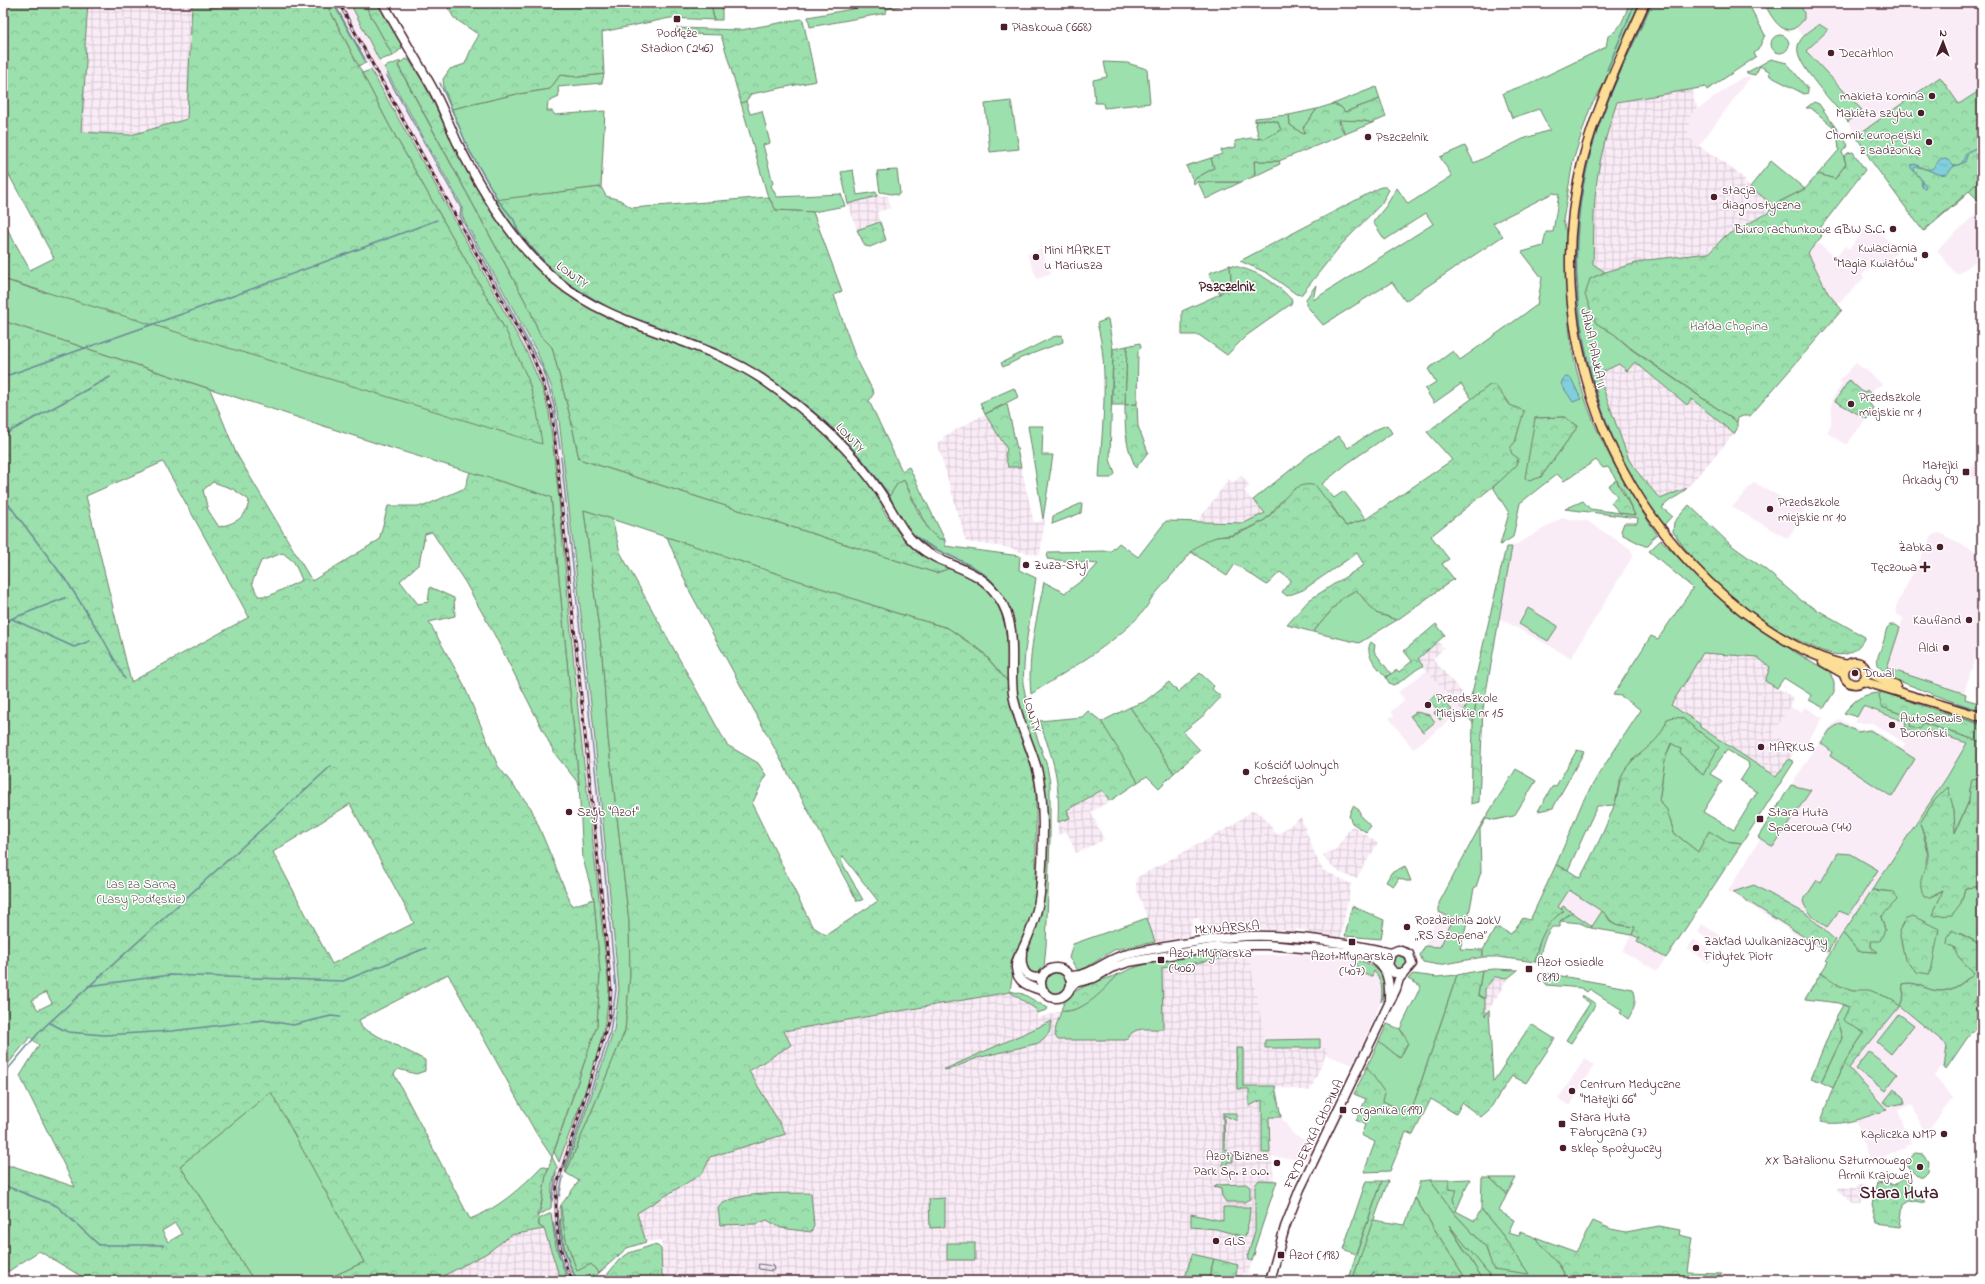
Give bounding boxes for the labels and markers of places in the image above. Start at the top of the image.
marker: Podłęże Stadion (246) [672,14,682,24]
place label: Piaskowa (668) [1012,18,1092,37]
marker: Piaskowa (668) [999,22,1009,32]
place label: Podłęże Stadion (246) [641,24,714,58]
place label: Decathlon [1838,44,1893,63]
marker: Decathlon [1826,48,1836,58]
place label: makieta komina [1840,87,1924,106]
marker: makieta komina [1927,91,1937,101]
place label: Makieta szybu [1836,104,1913,124]
marker: Makieta szybu [1916,108,1926,118]
place label: Chomik europejski z sadzonką [1825,126,1921,160]
place label: Pszczelnik [1376,128,1429,147]
marker: Pszczelnik [1363,132,1373,142]
marker: Chomik europejski z sadzonką [1924,137,1934,147]
place label: stacja diagnostyczna [1722,181,1801,216]
marker: stacja diagnostyczna [1709,192,1719,202]
place label: Biuro rachunkowe GBW S.C. [1734,220,1885,239]
marker: Biuro rachunkowe GBW S.C. [1888,224,1898,234]
place label: Kwiaciarnia "Magia Kwiatów" [1834,239,1917,274]
place label: Mini MARKET u Mariusza [1044,241,1112,275]
marker: Kwiaciarnia "Magia Kwiatów" [1920,250,1930,260]
marker: Mini MARKET u Mariusza [1031,252,1041,262]
place label: Przedszkole miejskie nr 1 [1859,388,1921,422]
marker: Przedszkole miejskie nr 1 [1846,399,1856,409]
place label: Matejki Arkady (9) [1902,456,1958,491]
marker: Matejki Arkady (9) [1961,467,1971,477]
place label: Przedszkole miejskie nr 10 [1778,493,1846,527]
marker: Przedszkole miejskie nr 10 [1765,504,1775,514]
place label: Żabka [1898,538,1932,557]
marker: Żabka [1935,542,1945,552]
place label: Zuza-Styl [1034,556,1088,576]
place label: Tęczowa [1871,558,1917,577]
marker: Zuza-Styl [1021,560,1031,570]
marker: Tęczowa [1920,562,1930,572]
place label: Kaufland [1913,611,1962,630]
marker: Kaufland [1964,615,1974,625]
place label: Aldi [1918,639,1938,658]
marker: Aldi [1941,643,1951,653]
place label: Drwal [1862,664,1894,683]
marker: Drwal [1850,668,1860,678]
place label: Przedszkole Miejskie nr 15 [1436,689,1504,723]
marker: Przedszkole Miejskie nr 15 [1423,700,1433,710]
place label: AutoSerwis Boroński [1899,709,1963,743]
marker: AutoSerwis Boroński [1887,720,1897,730]
place label: MARKUS [1769,738,1815,757]
marker: MARKUS [1756,742,1766,752]
place label: Kościół Wolnych Chrześcijan [1254,756,1339,790]
marker: Kościół Wolnych Chrześcijan [1241,767,1251,777]
place label: Szyb "Azot" [577,803,639,823]
place label: Stara Huta Spacerowa (44) [1768,803,1852,837]
marker: Szyb "Azot" [564,807,574,817]
marker: Stara Huta Spacerowa (44) [1755,814,1765,824]
place label: Rozdzielnia 20kV „RS Szopena” [1415,911,1501,945]
marker: Rozdzielnia 20kV „RS Szopena” [1402,922,1412,932]
place label: Zakład Wulkanizacyjny Fidytek Piotr [1703,932,1827,967]
marker: Azot Młynarska (407) [1347,937,1357,947]
marker: Zakład Wulkanizacyjny Fidytek Piotr [1691,943,1701,953]
place label: Azot Młynarska (406) [1169,944,1252,978]
place label: Azot Młynarska (407) [1311,947,1393,981]
place label: Azot Osiedle (819) [1537,953,1604,987]
marker: Azot Młynarska (406) [1156,955,1166,965]
marker: Azot Osiedle (819) [1524,964,1534,974]
place label: Centrum Medyczne "Matejki 66" [1580,1075,1681,1109]
marker: Centrum Medyczne "Matejki 66" [1567,1086,1577,1096]
place label: Organika (199) [1351,1101,1423,1121]
marker: Organika (199) [1338,1105,1348,1115]
place label: Stara Huta Fabryczna (7) [1569,1108,1647,1143]
marker: Stara Huta Fabryczna (7) [1557,1119,1567,1129]
place label: Kapliczka NMP [1861,1125,1936,1144]
marker: Kapliczka NMP [1939,1129,1949,1139]
place label: sklep spożywczy [1571,1139,1662,1159]
marker: sklep spożywczy [1558,1143,1568,1153]
place label: Azot Biznes Park Sp. z o.o. [1193,1147,1269,1181]
place label: XX Batalionu Szturmowego Armii Krajowej [1765,1151,1912,1185]
marker: Azot Biznes Park Sp. z o.o. [1272,1158,1282,1168]
marker: XX Batalionu Szturmowego Armii Krajowej [1915,1162,1925,1172]
place label: GLS [1224,1232,1245,1251]
marker: GLS [1211,1236,1221,1246]
place label: Azot (198) [1289,1246,1339,1265]
marker: Azot (198) [1276,1250,1286,1260]

